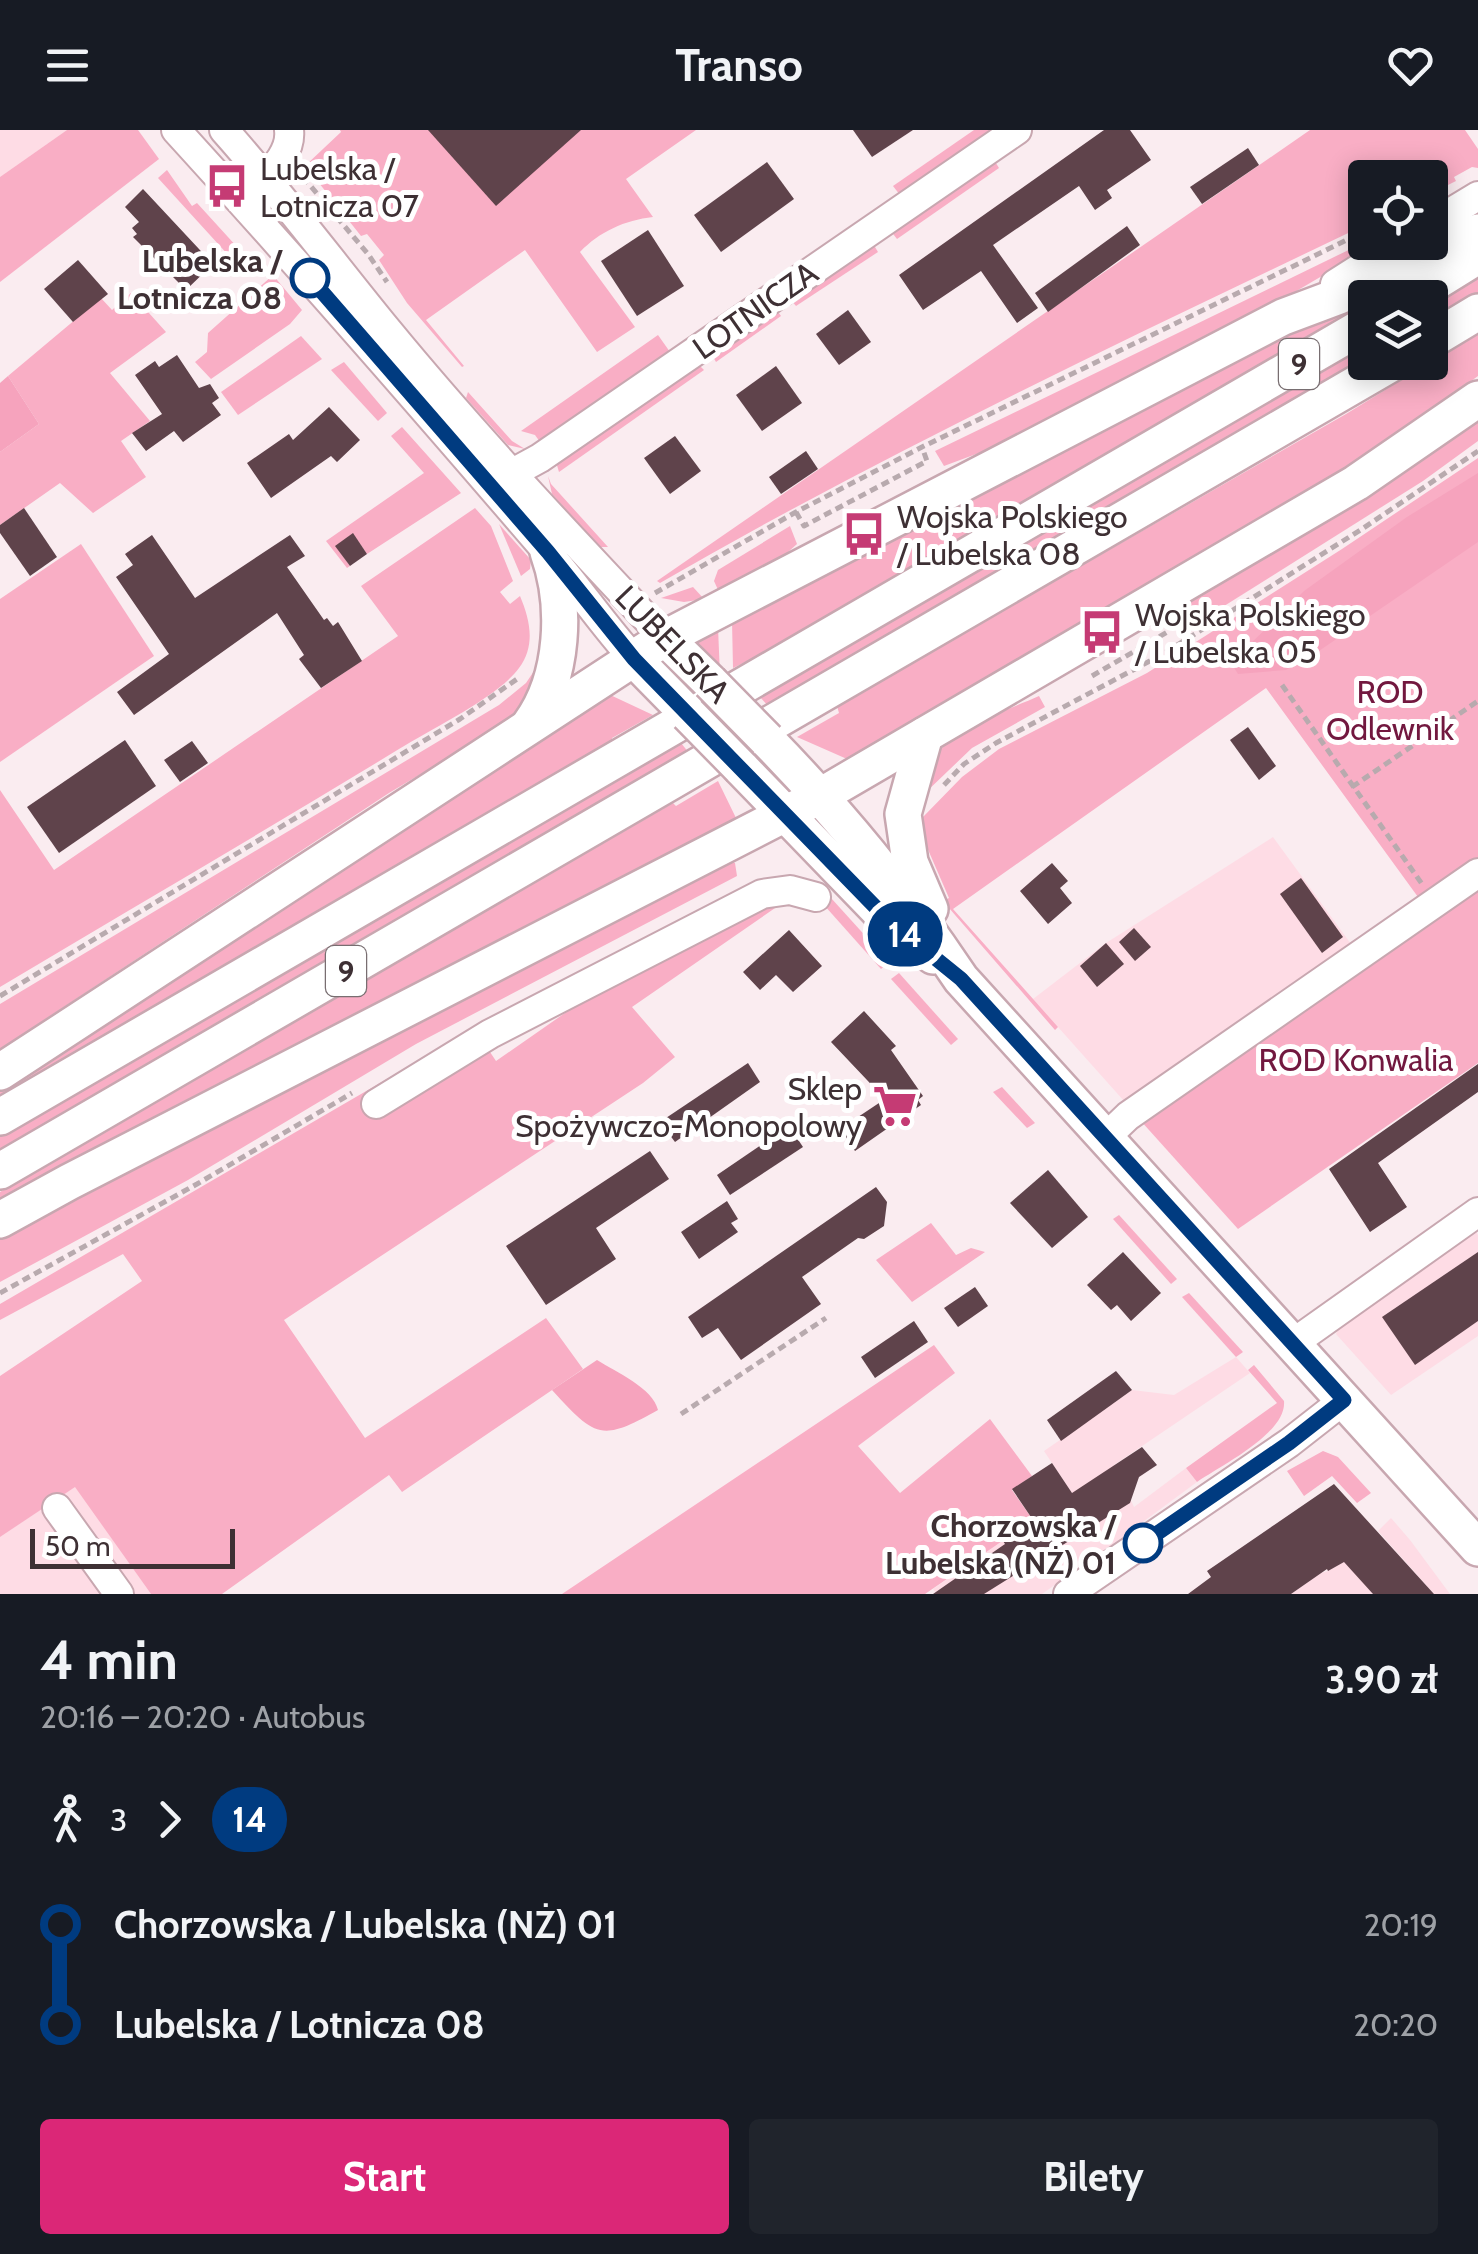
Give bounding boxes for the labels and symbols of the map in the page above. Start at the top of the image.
place label: Lubelska / Lotnicza 07 [260,149,419,225]
bus stop icon: Lubelska / Lotnicza 07 [203,162,251,210]
place label: Lubelska / Lotnicza 08 [117,241,283,317]
street label: LOTNICZA [685,253,825,367]
marker: Lubelska / Lotnicza 08 [291,259,329,297]
road number: 9 [1279,339,1319,389]
place label: Wojska Polskiego / Lubelska 08 [896,497,1128,573]
bus stop icon: Wojska Polskiego / Lubelska 08 [840,510,888,558]
street label: LUBELSKA [608,577,739,711]
place label: Wojska Polskiego / Lubelska 05 [1134,595,1366,671]
bus stop icon: Wojska Polskiego / Lubelska 05 [1078,608,1126,656]
park label: ROD Odlewnik [1326,672,1455,748]
line badge: 14 [860,902,950,966]
road number: 9 [326,946,366,996]
park label: ROD Konwalia [1259,1040,1454,1079]
place label: Sklep Spożywczo-Monopolowy [515,1069,862,1145]
supermarket icon: Sklep Spożywczo-Monopolowy [871,1082,919,1130]
place label: Chorzowska / Lubelska (NŻ) 01 [885,1506,1118,1582]
scale bar [30,1524,235,1568]
marker: Chorzowska / Lubelska (NŻ) 01 [1124,1524,1162,1562]

